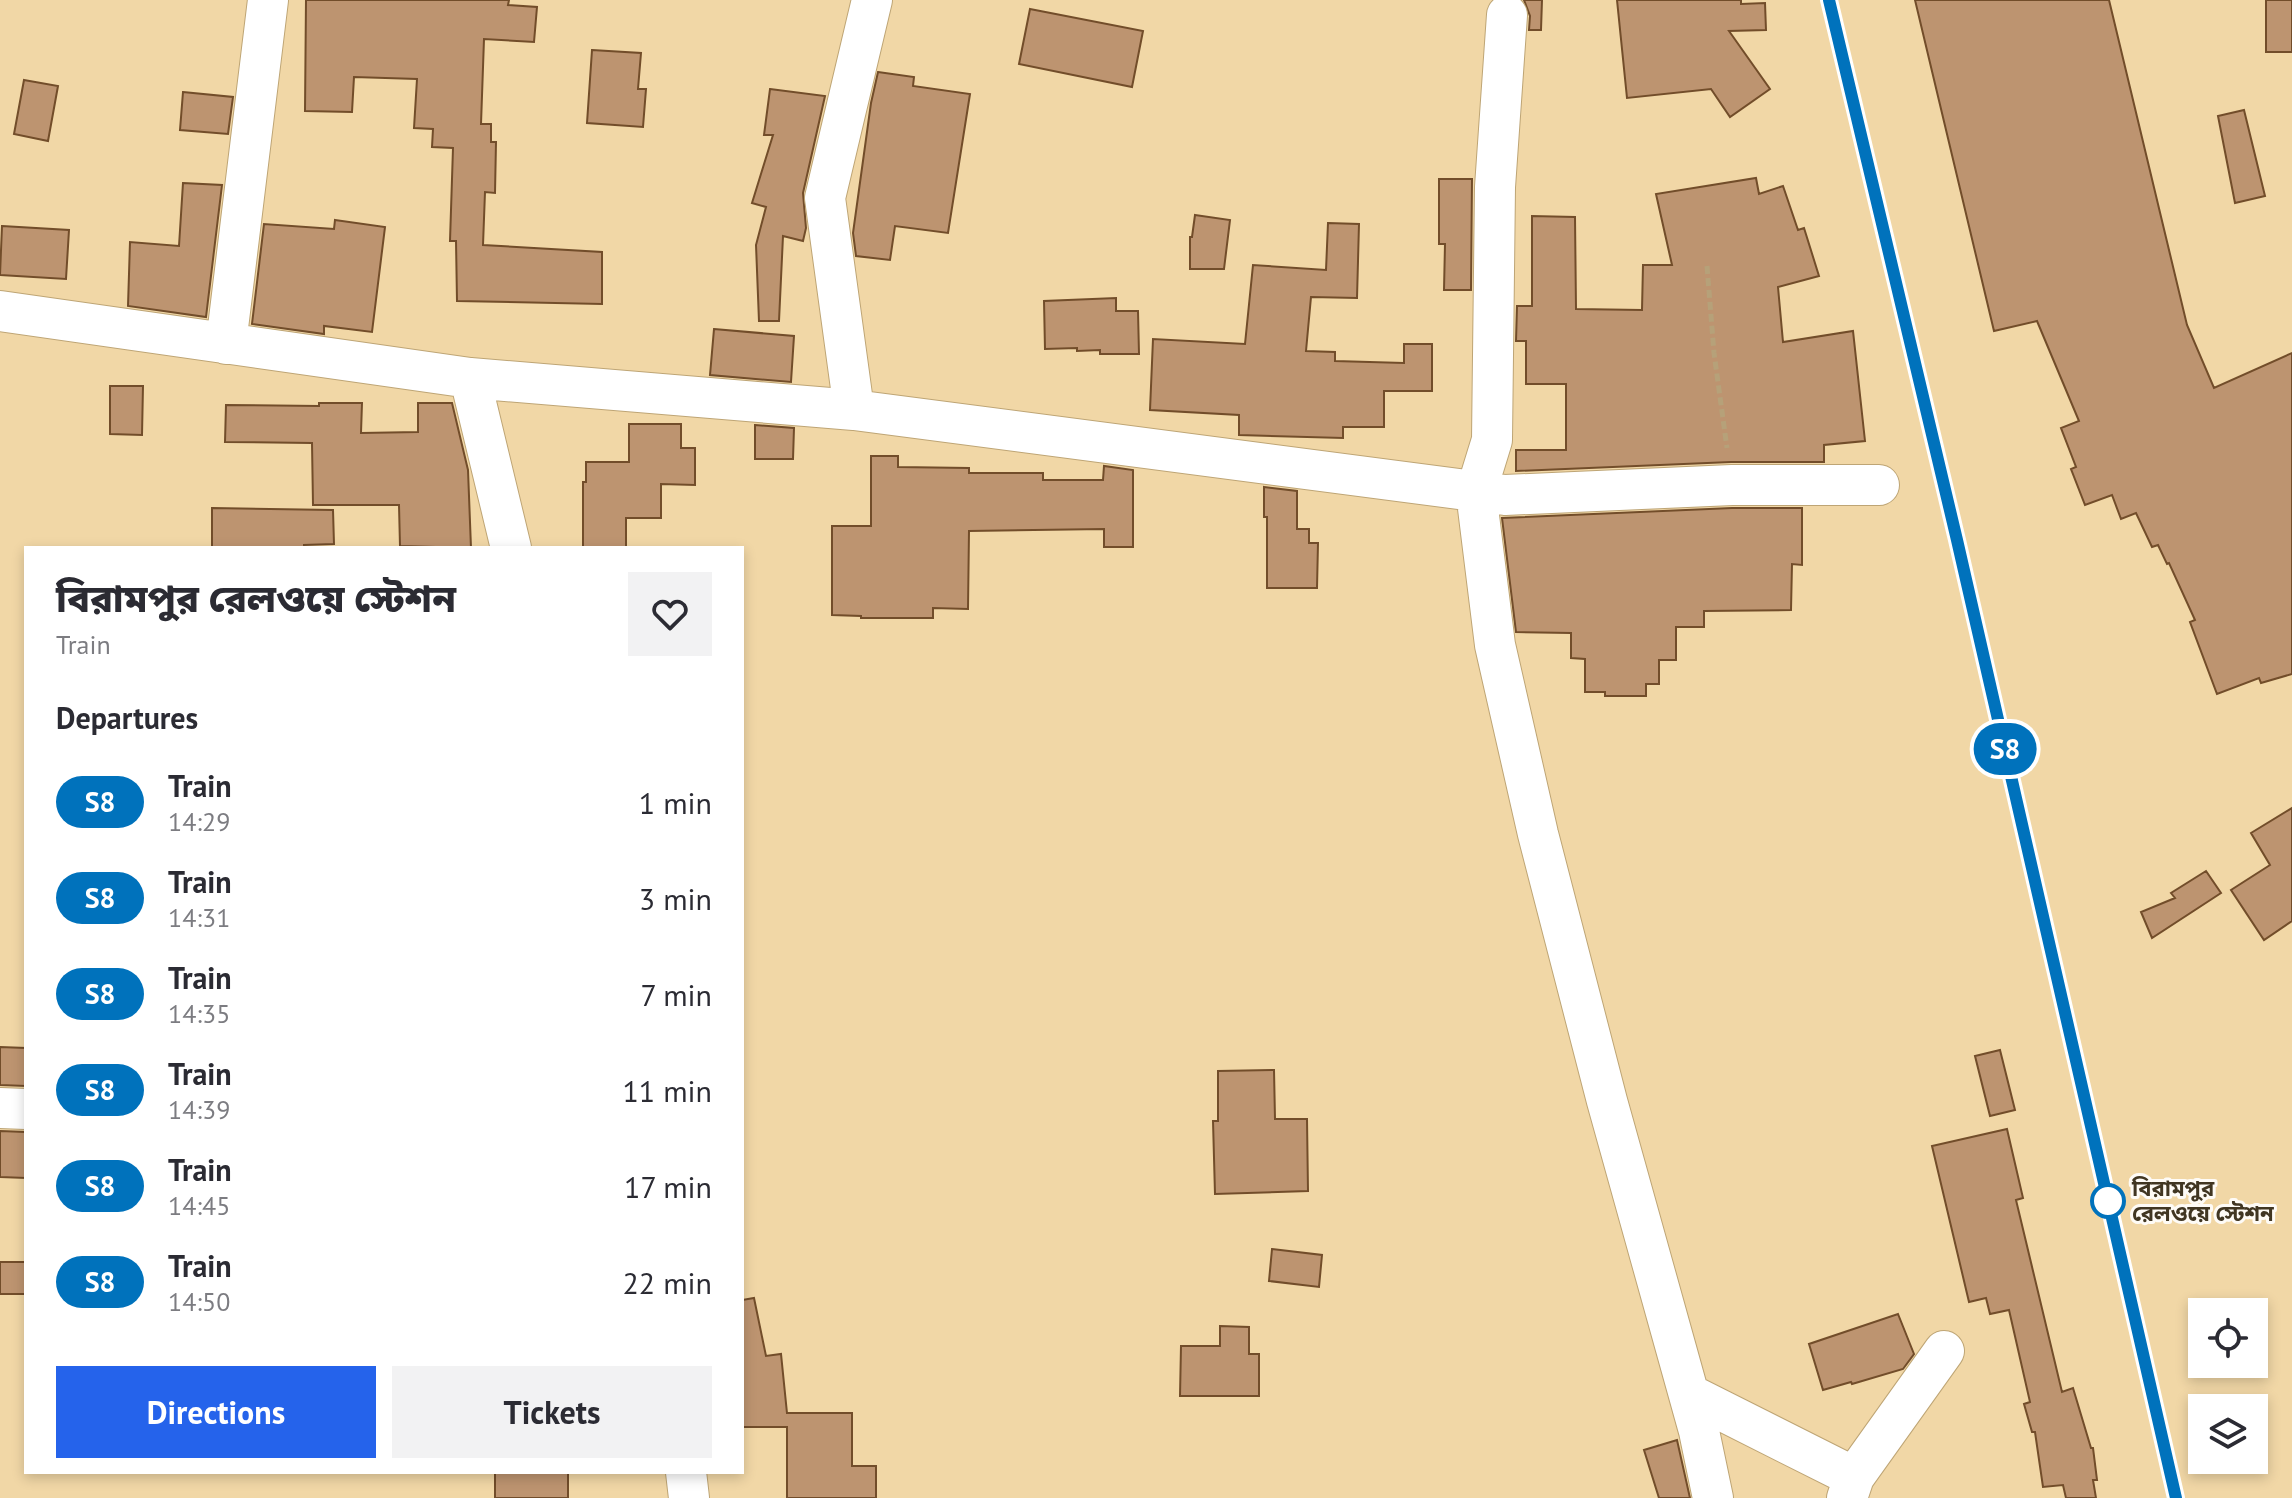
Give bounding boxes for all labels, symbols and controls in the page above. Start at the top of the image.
button: heart [628,572,712,656]
text: বিরামপুর রেলওয়ে স্টেশন [56,573,456,622]
text: Train [56,628,111,661]
text: Departures [56,698,198,737]
line badge: S8 [1969,723,2041,775]
text: S8 [1990,730,2020,767]
text: Train [168,766,232,805]
text: S8 [85,783,115,820]
text: 1 min [639,783,712,822]
text: 14:29 [168,805,230,838]
text: Train [168,862,232,901]
text: S8 [85,879,115,916]
text: 3 min [639,879,712,918]
text: 14:31 [168,901,230,934]
text: Train [168,958,232,997]
text: S8 [85,975,115,1012]
text: 7 min [640,975,712,1014]
text: 14:35 [168,997,230,1030]
text: Train [168,1054,232,1093]
text: S8 [85,1071,115,1108]
text: 11 min [622,1071,712,1110]
text: 14:39 [168,1093,230,1126]
text: Train [168,1150,232,1189]
text: S8 [85,1167,115,1204]
text: 17 min [624,1167,712,1206]
place label: বিরামপুর রেলওয়ে স্টেশন [2131,1174,2274,1227]
marker: বিরামপুর রেলওয়ে স্টেশন [2091,1184,2125,1218]
text: 14:45 [168,1189,230,1222]
text: Train [168,1246,232,1285]
text: S8 [85,1263,115,1300]
text: 22 min [622,1263,712,1302]
text: 14:50 [168,1285,230,1318]
map controls [2188,1298,2268,1474]
button: locate [2188,1298,2268,1378]
button: Directions [56,1366,376,1458]
button: Tickets [392,1366,712,1458]
button: layers [2188,1394,2268,1474]

